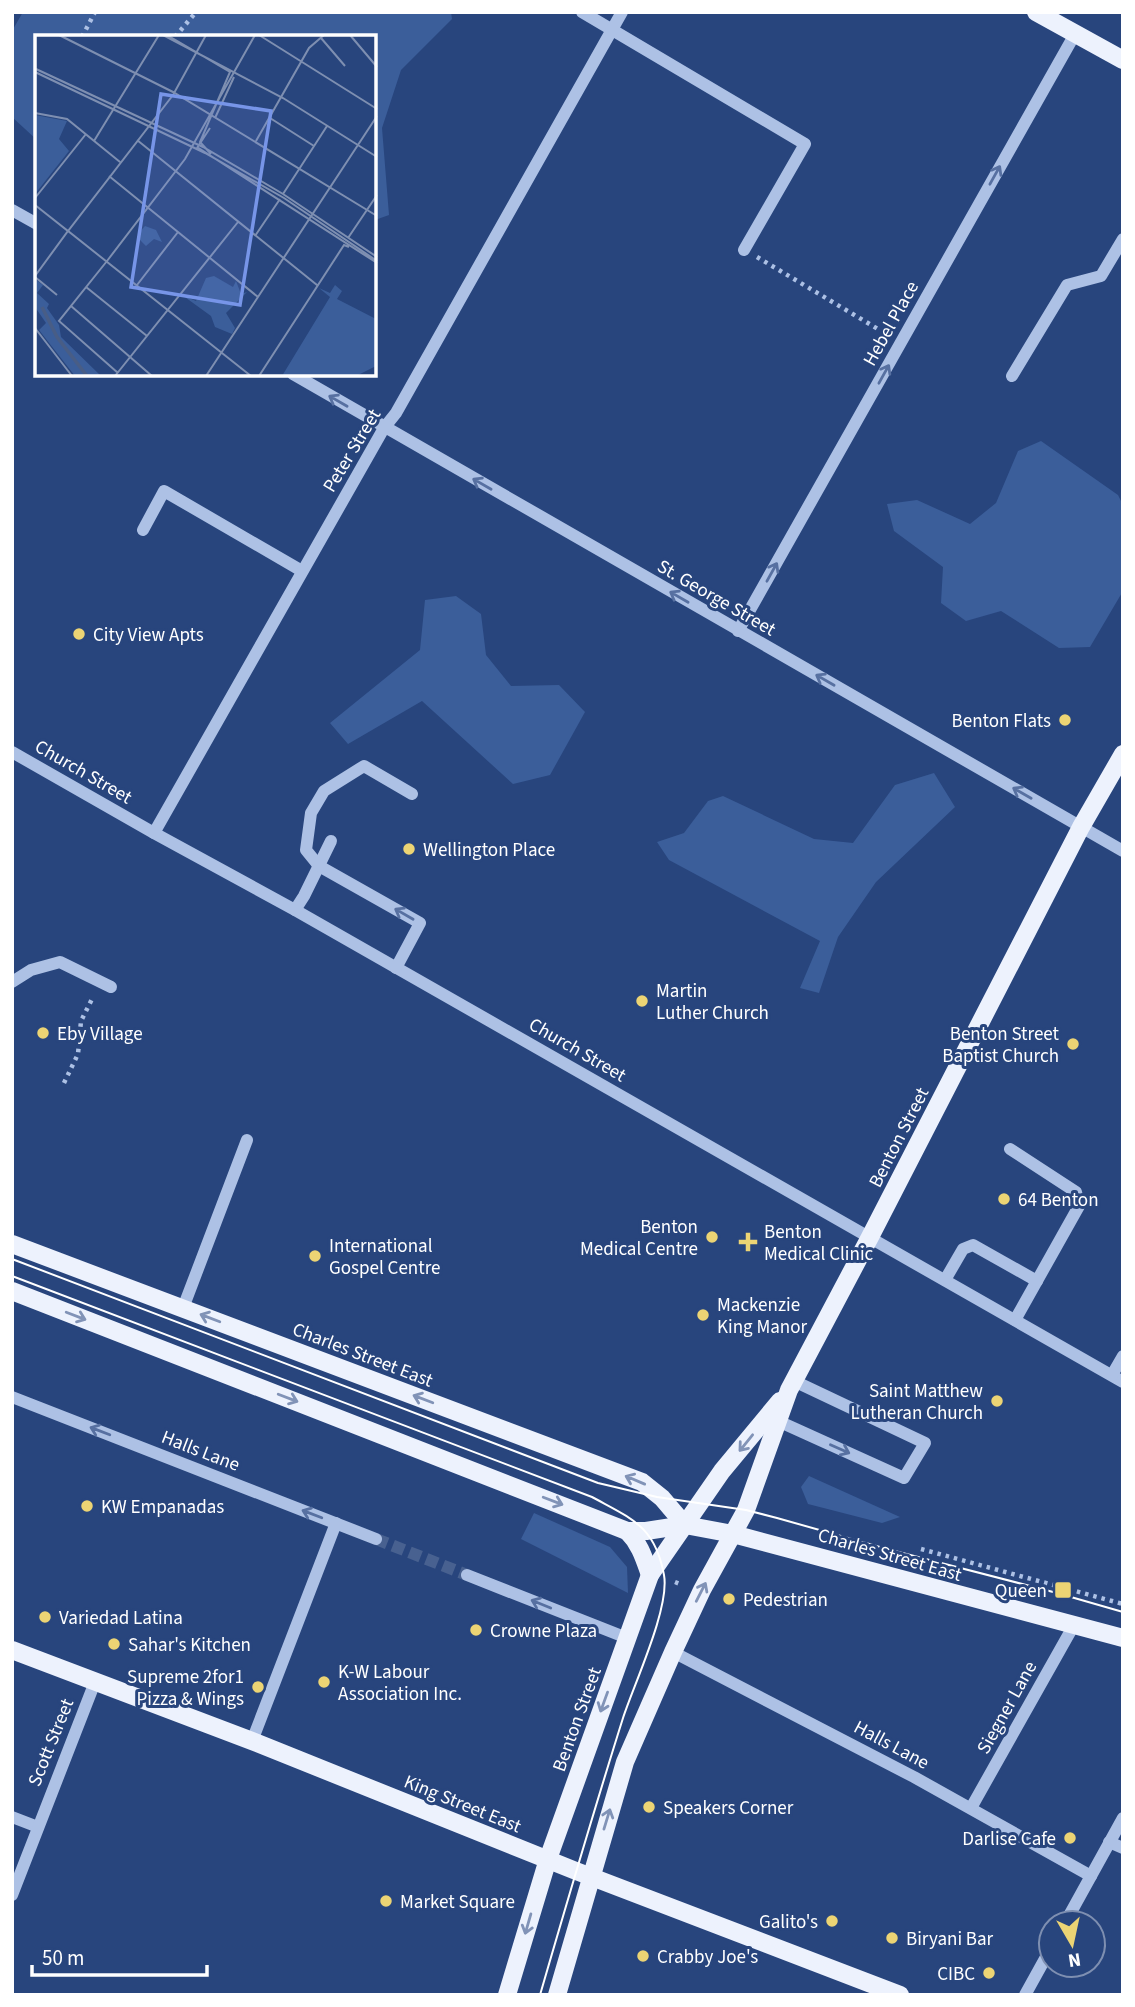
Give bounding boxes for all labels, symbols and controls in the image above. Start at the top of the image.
inset map [35,35,376,376]
one-way arrow [988,166,1002,186]
street label: Hebel Place [857,276,926,371]
one-way arrow [877,364,891,384]
one-way arrow [329,394,349,408]
street label: Peter Street [317,403,388,498]
one-way arrow [472,477,492,491]
street label: St. George Street [652,553,781,643]
one-way arrow [765,562,779,582]
one-way arrow [670,590,690,604]
place label: City View Apts [93,622,204,649]
marker: City View Apts [71,626,87,642]
one-way arrow [815,673,835,687]
place label: Benton Flats [952,708,1051,735]
marker: Benton Flats [1057,712,1073,728]
street label: Church Street [30,734,137,811]
one-way arrow [1013,786,1033,800]
place label: Wellington Place [423,837,555,864]
marker: Wellington Place [401,841,417,857]
one-way arrow [395,907,415,921]
place label: Martin Luther Church [656,978,769,1027]
marker: Martin Luther Church [634,993,650,1009]
street label: Church Street [524,1012,631,1089]
place label: Eby Village [57,1021,143,1048]
place label: Benton Street Baptist Church [942,1021,1060,1070]
marker: Eby Village [35,1025,51,1041]
marker: Benton Street Baptist Church [1065,1036,1081,1052]
street label: Benton Street [863,1082,936,1192]
place label: 64 Benton [1018,1187,1099,1214]
marker: 64 Benton [996,1191,1012,1207]
place label: Benton Medical Centre [580,1214,698,1263]
place label: Benton Medical Clinic [764,1219,874,1268]
marker: Benton Medical Centre [704,1229,720,1245]
marker: Benton Medical Clinic [738,1232,758,1252]
place label: International Gospel Centre [329,1233,440,1282]
marker: International Gospel Centre [307,1248,323,1264]
place label: Mackenzie King Manor [717,1292,808,1341]
marker: Mackenzie King Manor [695,1307,711,1323]
one-way arrow [64,1310,86,1323]
one-way arrow [200,1311,222,1324]
street label: Charles Street East [288,1316,437,1395]
place label: Saint Matthew Lutheran Church [851,1378,983,1427]
one-way arrow [412,1392,434,1405]
one-way arrow [276,1393,298,1406]
marker: Saint Matthew Lutheran Church [989,1393,1005,1409]
one-way arrow [90,1424,112,1436]
street label: Halls Lane [157,1424,244,1479]
one-way arrow [738,1433,754,1451]
one-way arrow [829,1443,850,1456]
one-way arrow [625,1473,646,1486]
place label: KW Empanadas [101,1494,224,1521]
one-way arrow [541,1496,563,1509]
marker: KW Empanadas [79,1498,95,1514]
one-way arrow [302,1506,324,1519]
street label: Charles Street East [815,1522,965,1589]
place label: Queen [995,1578,1047,1605]
marker: Queen [1053,1580,1073,1600]
one-way arrow [695,1582,709,1603]
place label: Pedestrian [743,1587,828,1614]
marker: Pedestrian [721,1591,737,1607]
one-way arrow [531,1597,553,1610]
place label: Variedad Latina [59,1605,183,1632]
marker: Variedad Latina [37,1609,53,1625]
place label: Crowne Plaza [490,1618,597,1645]
marker: Crowne Plaza [468,1622,484,1638]
place label: Sahar's Kitchen [128,1632,251,1659]
marker: Sahar's Kitchen [106,1636,122,1652]
street label: Siegner Lane [971,1656,1044,1759]
place label: K-W Labour Association Inc. [338,1659,462,1708]
street label: Benton Street [546,1663,609,1775]
place label: Supreme 2for1 Pizza & Wings [127,1664,244,1713]
marker: K-W Labour Association Inc. [316,1674,332,1690]
marker: Supreme 2for1 Pizza & Wings [250,1679,266,1695]
one-way arrow [597,1691,609,1713]
street label: Scott Street [22,1694,81,1790]
street label: Halls Lane [849,1714,934,1777]
street label: King Street East [400,1769,526,1840]
place label: Speakers Corner [663,1795,794,1822]
marker: Speakers Corner [641,1799,657,1815]
one-way arrow [602,1809,615,1831]
place label: Darlise Cafe [962,1826,1056,1853]
marker: Darlise Cafe [1062,1830,1078,1846]
place label: Market Square [400,1889,515,1916]
marker: Market Square [378,1893,394,1909]
place label: Galito's [759,1909,818,1936]
north arrow [1037,1909,1107,1979]
one-way arrow [521,1913,534,1935]
marker: Galito's [824,1913,840,1929]
place label: Biryani Bar [906,1926,994,1953]
marker: Biryani Bar [884,1930,900,1946]
scale bar [32,1934,206,1978]
text: 50 m [42,1943,84,1973]
place label: Crabby Joe's [657,1944,758,1971]
text: N [1066,1945,1083,1974]
marker: Crabby Joe's [635,1948,651,1964]
place label: CIBC [937,1961,975,1988]
marker: CIBC [981,1965,997,1981]

